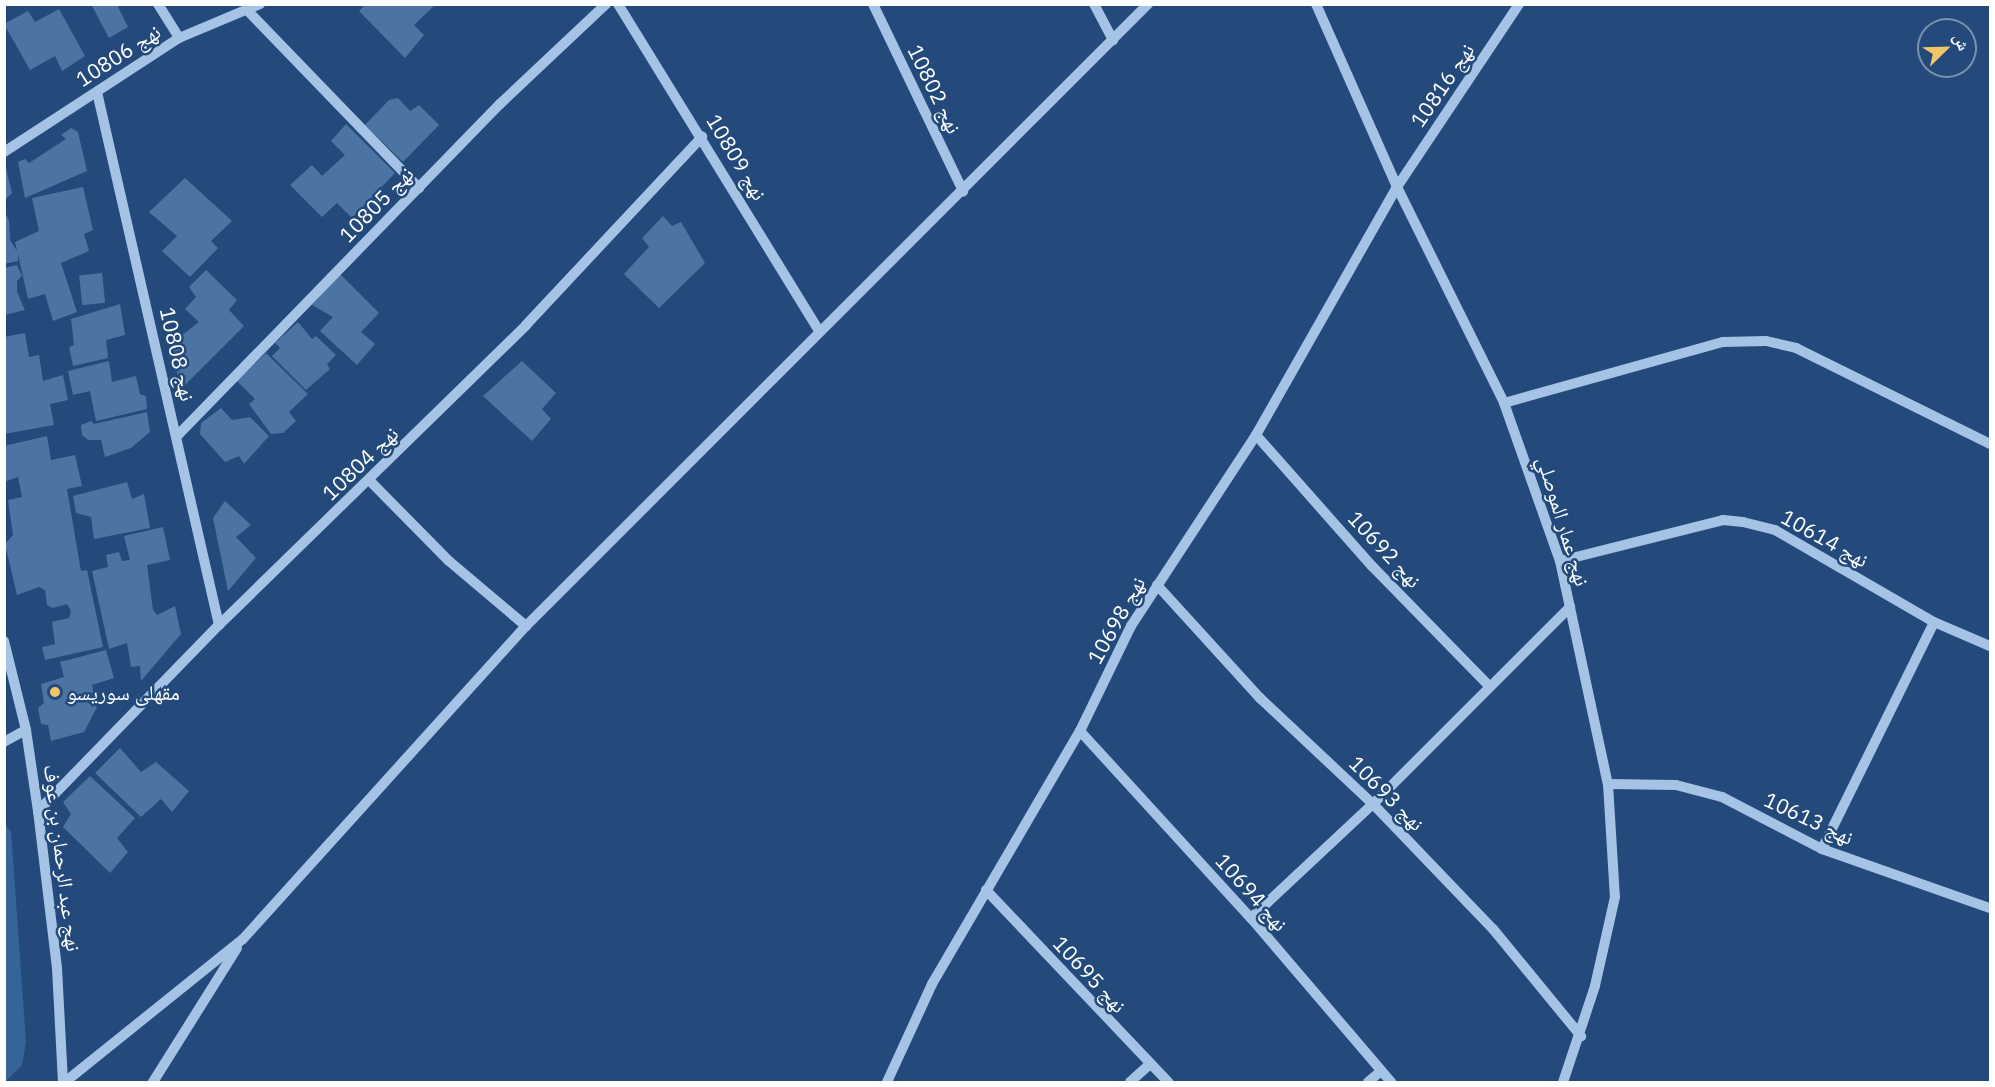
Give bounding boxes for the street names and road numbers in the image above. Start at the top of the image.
street label: نهج 10806 [71,18,165,92]
street label: نهج 10816 [1405,38,1479,132]
street label: نهج 10802 [903,40,967,138]
street label: نهج 10809 [702,109,772,205]
street label: نهج 10805 [334,161,418,247]
street label: نهج 10808 [155,305,201,403]
street label: نهج 10804 [317,421,403,505]
street label: نهج عمار الموصلي [1532,453,1596,589]
street label: نهج 10614 [1777,504,1873,572]
street label: نهج 10692 [1343,505,1427,593]
street label: نهج 10698 [1082,572,1150,668]
street label: نهج 10693 [1344,750,1430,836]
street label: نهج عبد الرحمان بن عوف [39,763,87,953]
street label: نهج 10613 [1760,786,1858,850]
street label: نهج 10694 [1211,848,1293,936]
street label: نهج 10695 [1048,930,1132,1018]

